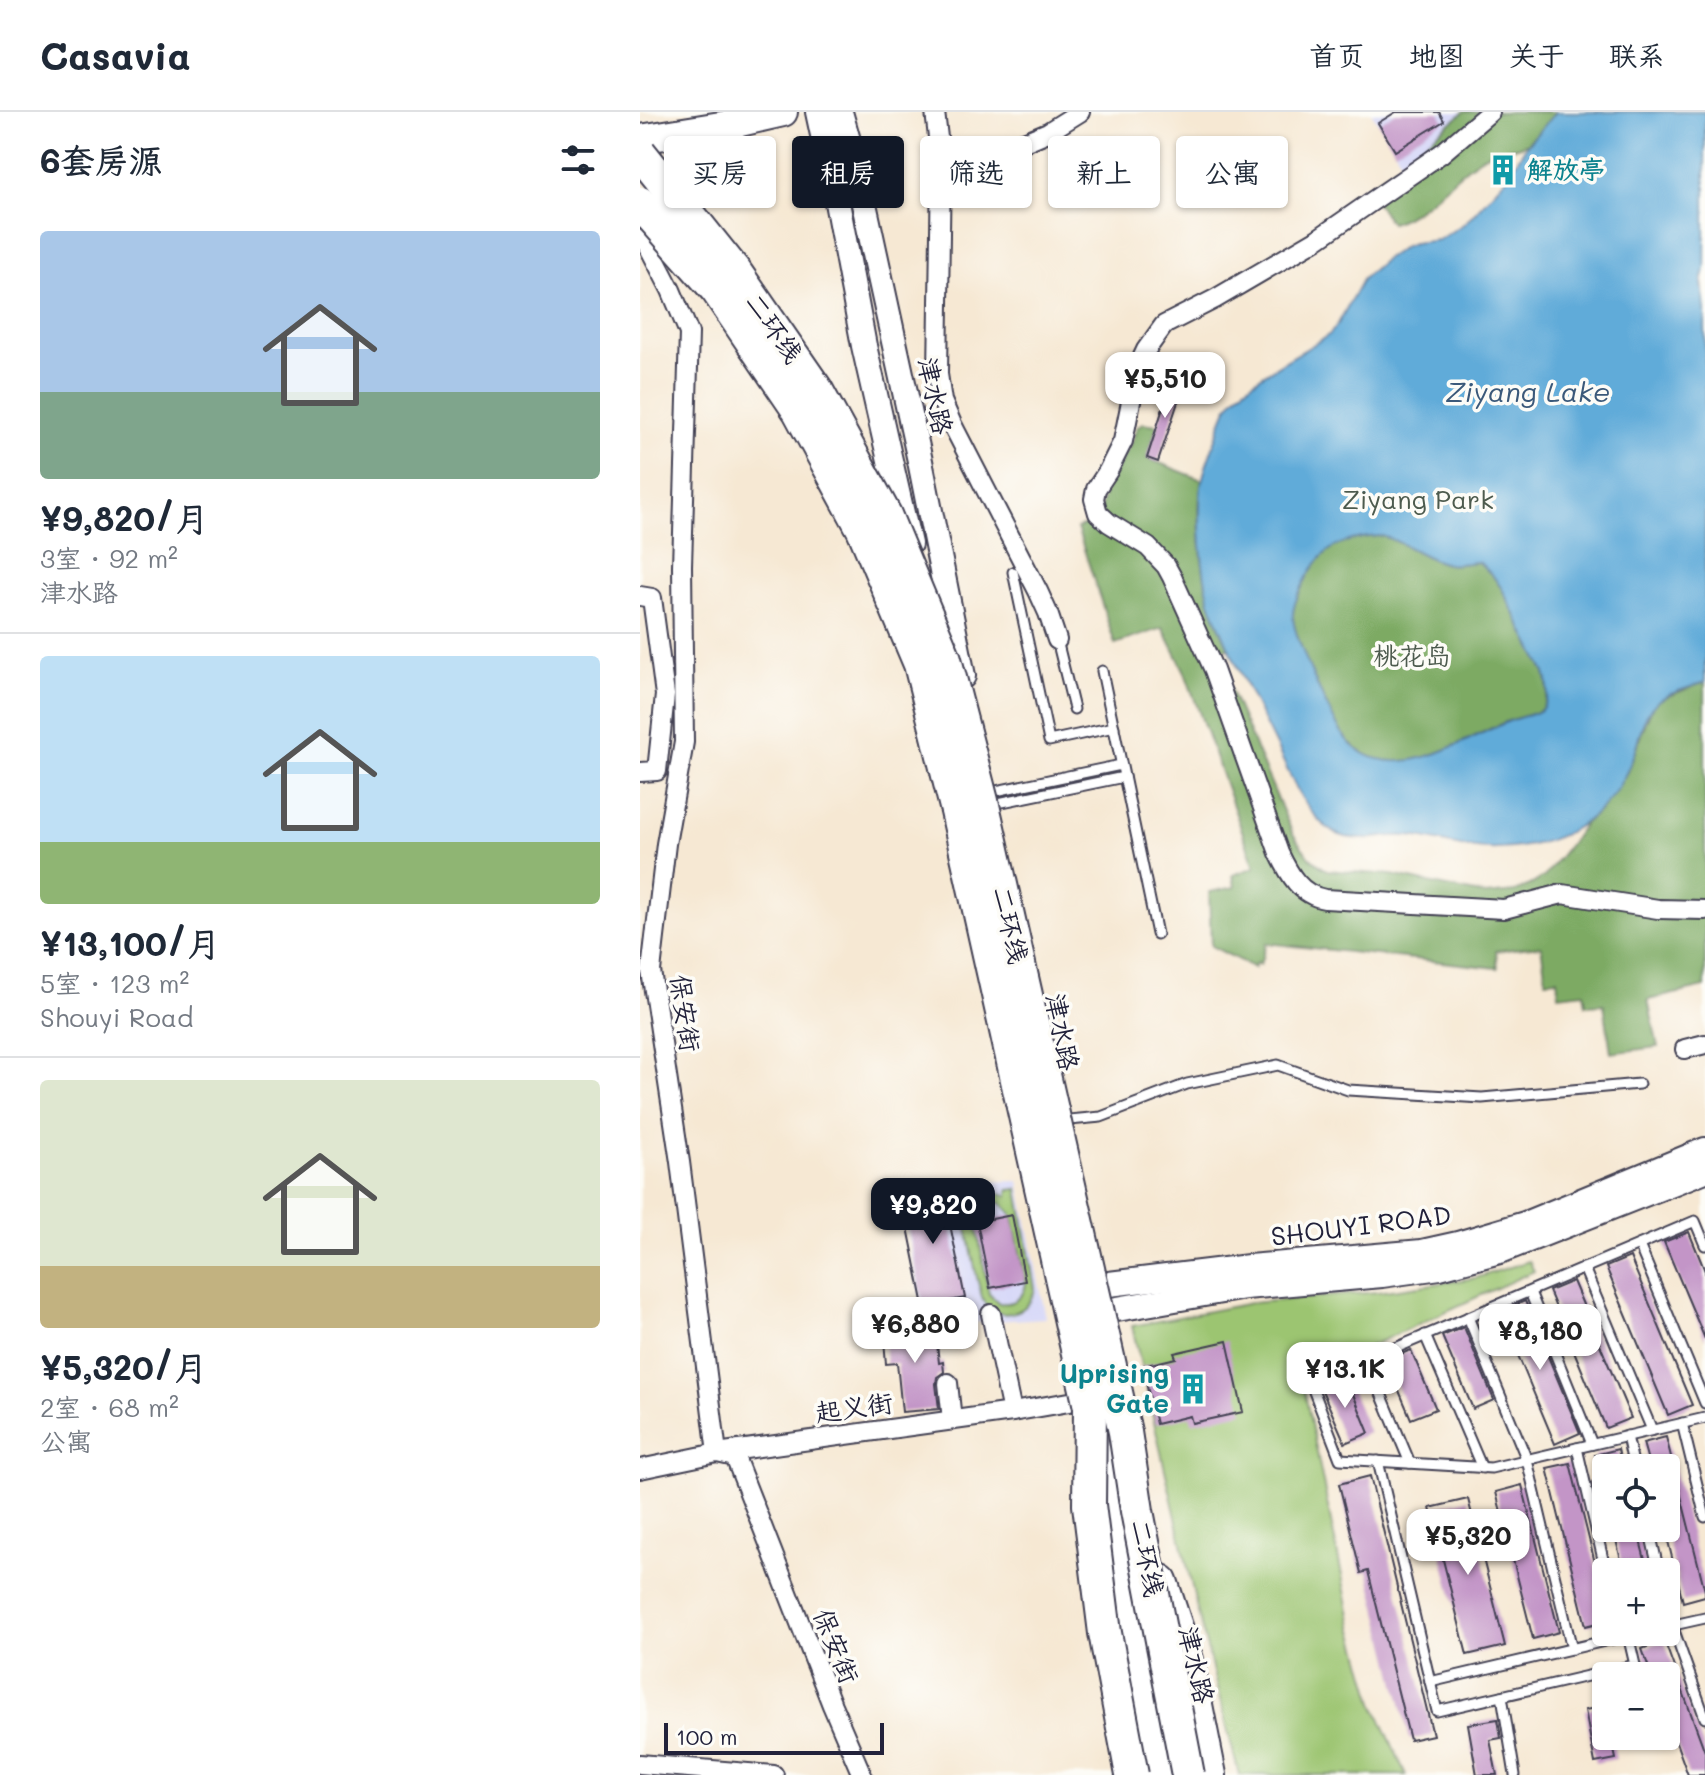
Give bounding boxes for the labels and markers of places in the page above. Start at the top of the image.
place label: 解放亭 [1527,152,1605,186]
building icon: 解放亭 [1486,153,1520,187]
pin: ¥5,510 [1100,352,1230,420]
pin: ¥9,820 [868,1178,998,1246]
pin: ¥6,880 [850,1297,980,1365]
pin: ¥8,180 [1475,1304,1605,1372]
pin: ¥13.1K [1280,1342,1410,1410]
place label: Uprising Gate [1060,1356,1169,1420]
building icon: Uprising Gate [1176,1372,1210,1406]
pin: ¥5,320 [1403,1509,1533,1577]

